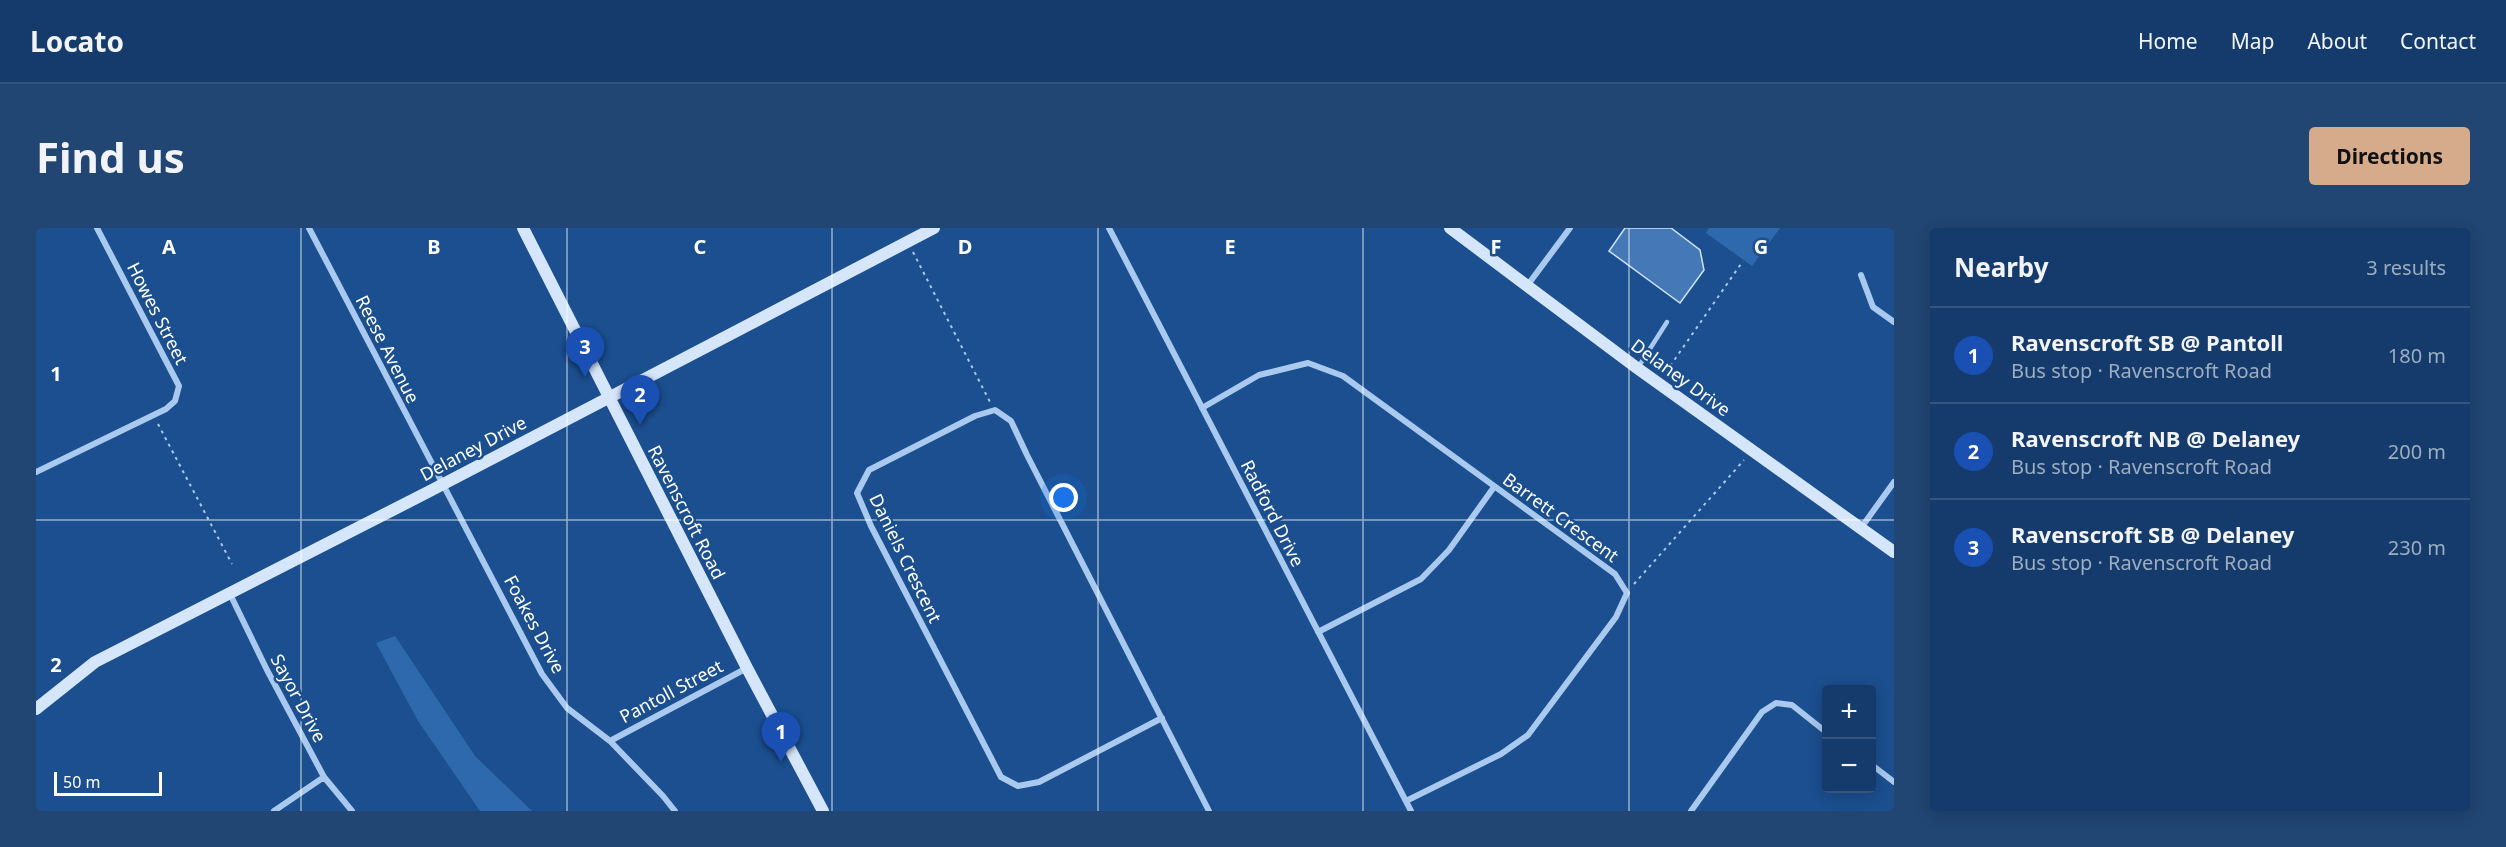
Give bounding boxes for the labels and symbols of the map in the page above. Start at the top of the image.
text: A [162,233,176,260]
text: B [427,233,441,260]
text: C [694,233,707,260]
text: D [958,233,972,260]
text: E [1224,233,1236,260]
text: F [1491,233,1501,260]
text: G [1754,233,1768,260]
street label: Howes Street [122,258,194,369]
street label: Reese Avenue [350,291,426,407]
pin: 3 [566,328,604,377]
street label: Delaney Drive [1626,333,1736,421]
text: 1 [50,360,62,387]
pin: 2 [620,376,660,425]
street label: Delaney Drive [416,410,530,486]
street label: Ravenscroft Road [643,441,731,583]
street label: Radford Drive [1236,456,1310,570]
street label: Barrett Crescent [1498,467,1624,567]
your location [1049,483,1078,512]
street label: Daniels Crescent [864,489,948,627]
street label: Foakes Drive [499,571,571,677]
street label: Sayor Drive [266,650,332,746]
text: 2 [50,651,62,678]
street label: Pantoll Street [615,653,727,728]
pin: 1 [762,712,800,762]
scale bar [54,769,162,796]

